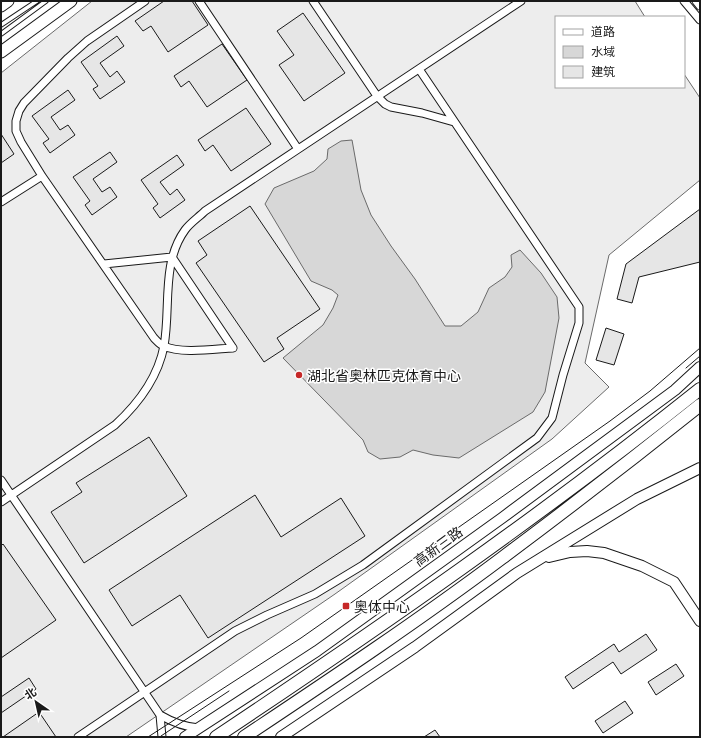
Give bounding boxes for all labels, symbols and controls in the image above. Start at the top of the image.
legend [555,16,685,88]
text: 道路 [591,24,615,39]
text: 水域 [591,44,615,59]
text: 建筑 [591,64,615,79]
place label: 湖北省奥林匹克体育中心 [307,367,461,384]
marker: 湖北省奥林匹克体育中心 [294,370,304,380]
street label: 高新三路 [410,523,466,569]
place label: 奥体中心 [354,598,410,615]
marker: 奥体中心 [341,601,351,611]
north arrow [16,682,56,722]
text: 北 [22,685,39,703]

